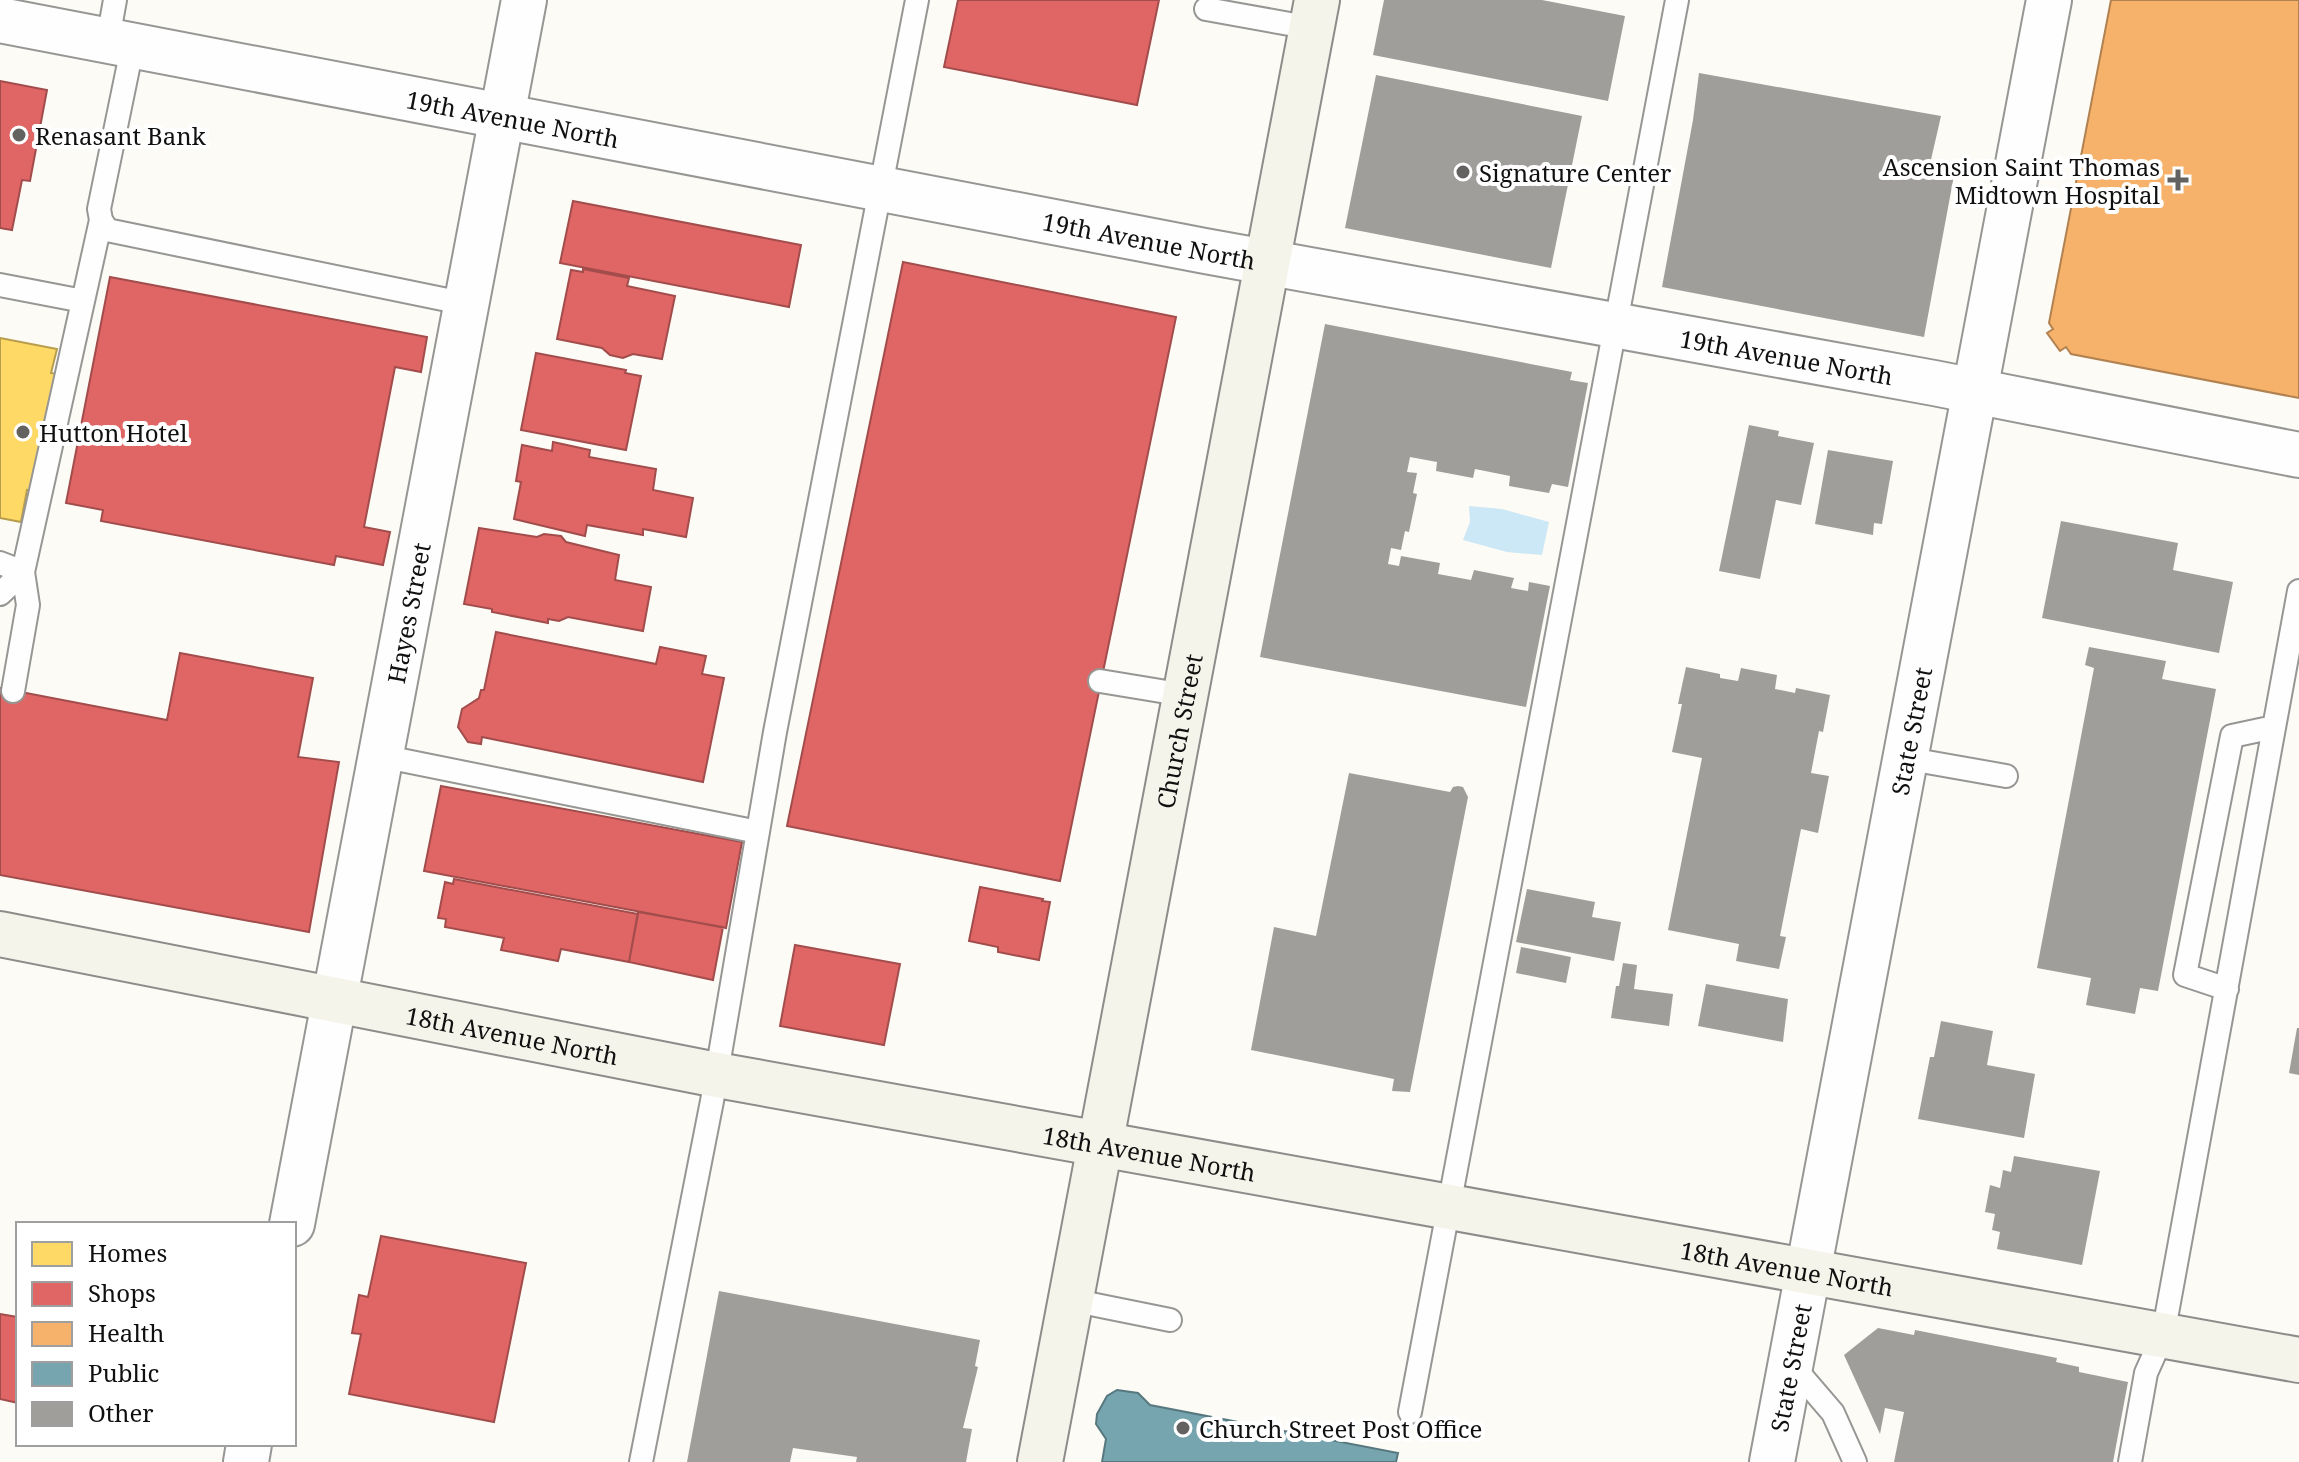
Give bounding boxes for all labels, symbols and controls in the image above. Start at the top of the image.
street label: 19th Avenue North [403,82,622,155]
place label: Renasant Bank [35,119,207,152]
marker: Renasant Bank [10,126,28,144]
place label: Ascension Saint Thomas Midtown Hospital [1883,150,2161,211]
place label: Signature Center [1479,156,1671,189]
marker: Signature Center [1454,163,1472,181]
marker: Ascension Saint Thomas Midtown Hospital [2167,169,2189,191]
street label: 19th Avenue North [1040,204,1258,276]
street label: 19th Avenue North [1677,321,1896,392]
place label: Hutton Hotel [39,416,188,449]
marker: Hutton Hotel [14,423,32,441]
street label: Hayes Street [378,540,437,686]
street label: Church Street [1148,651,1209,811]
street label: State Street [1882,664,1939,798]
street label: 18th Avenue North [403,998,621,1072]
street label: 18th Avenue North [1040,1117,1259,1188]
legend [16,1222,296,1446]
street label: 18th Avenue North [1678,1232,1896,1303]
text: Homes [88,1236,167,1269]
text: Shops [88,1276,156,1309]
street label: State Street [1762,1301,1818,1434]
text: Health [88,1316,165,1349]
text: Public [88,1356,159,1389]
text: Other [88,1396,154,1429]
place label: Church Street Post Office [1199,1412,1482,1445]
marker: Church Street Post Office [1174,1419,1192,1437]

